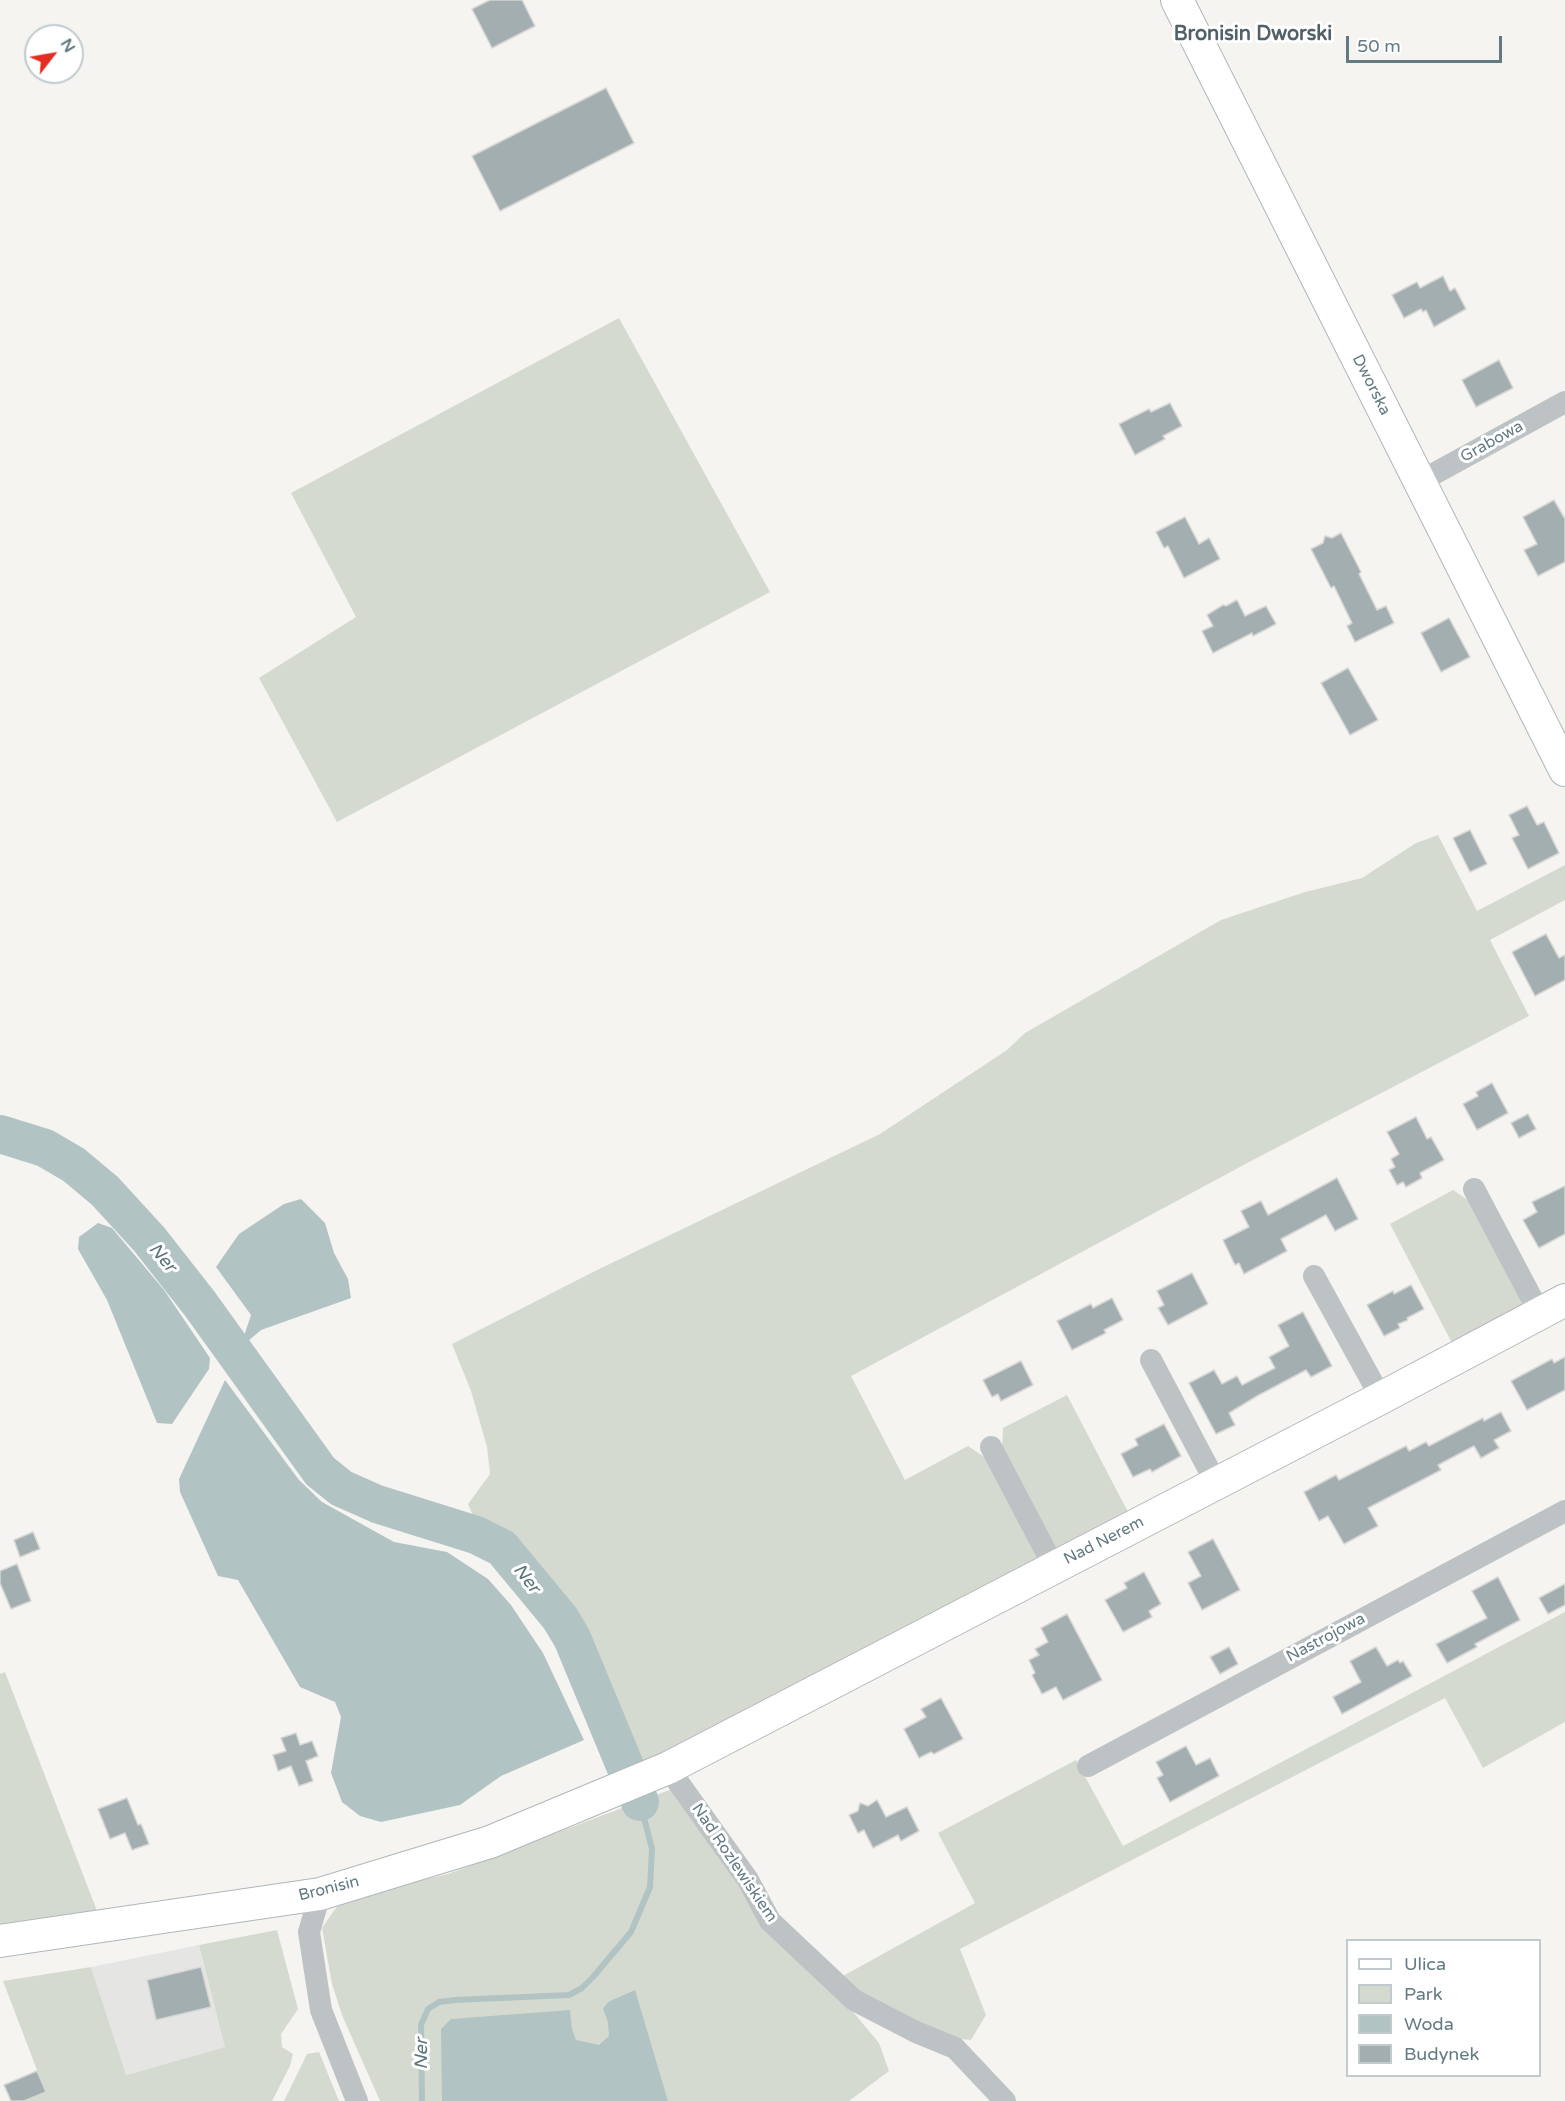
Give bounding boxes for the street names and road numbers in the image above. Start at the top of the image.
street label: Dworska [1348,351,1394,419]
street label: Grabowa [1457,417,1527,467]
street label: Nad Nerem [1061,1513,1147,1569]
street label: Nastrojowa [1283,1609,1369,1667]
street label: Nad Rozlewiskiem [687,1800,781,1926]
street label: Bronisin [297,1872,361,1906]

